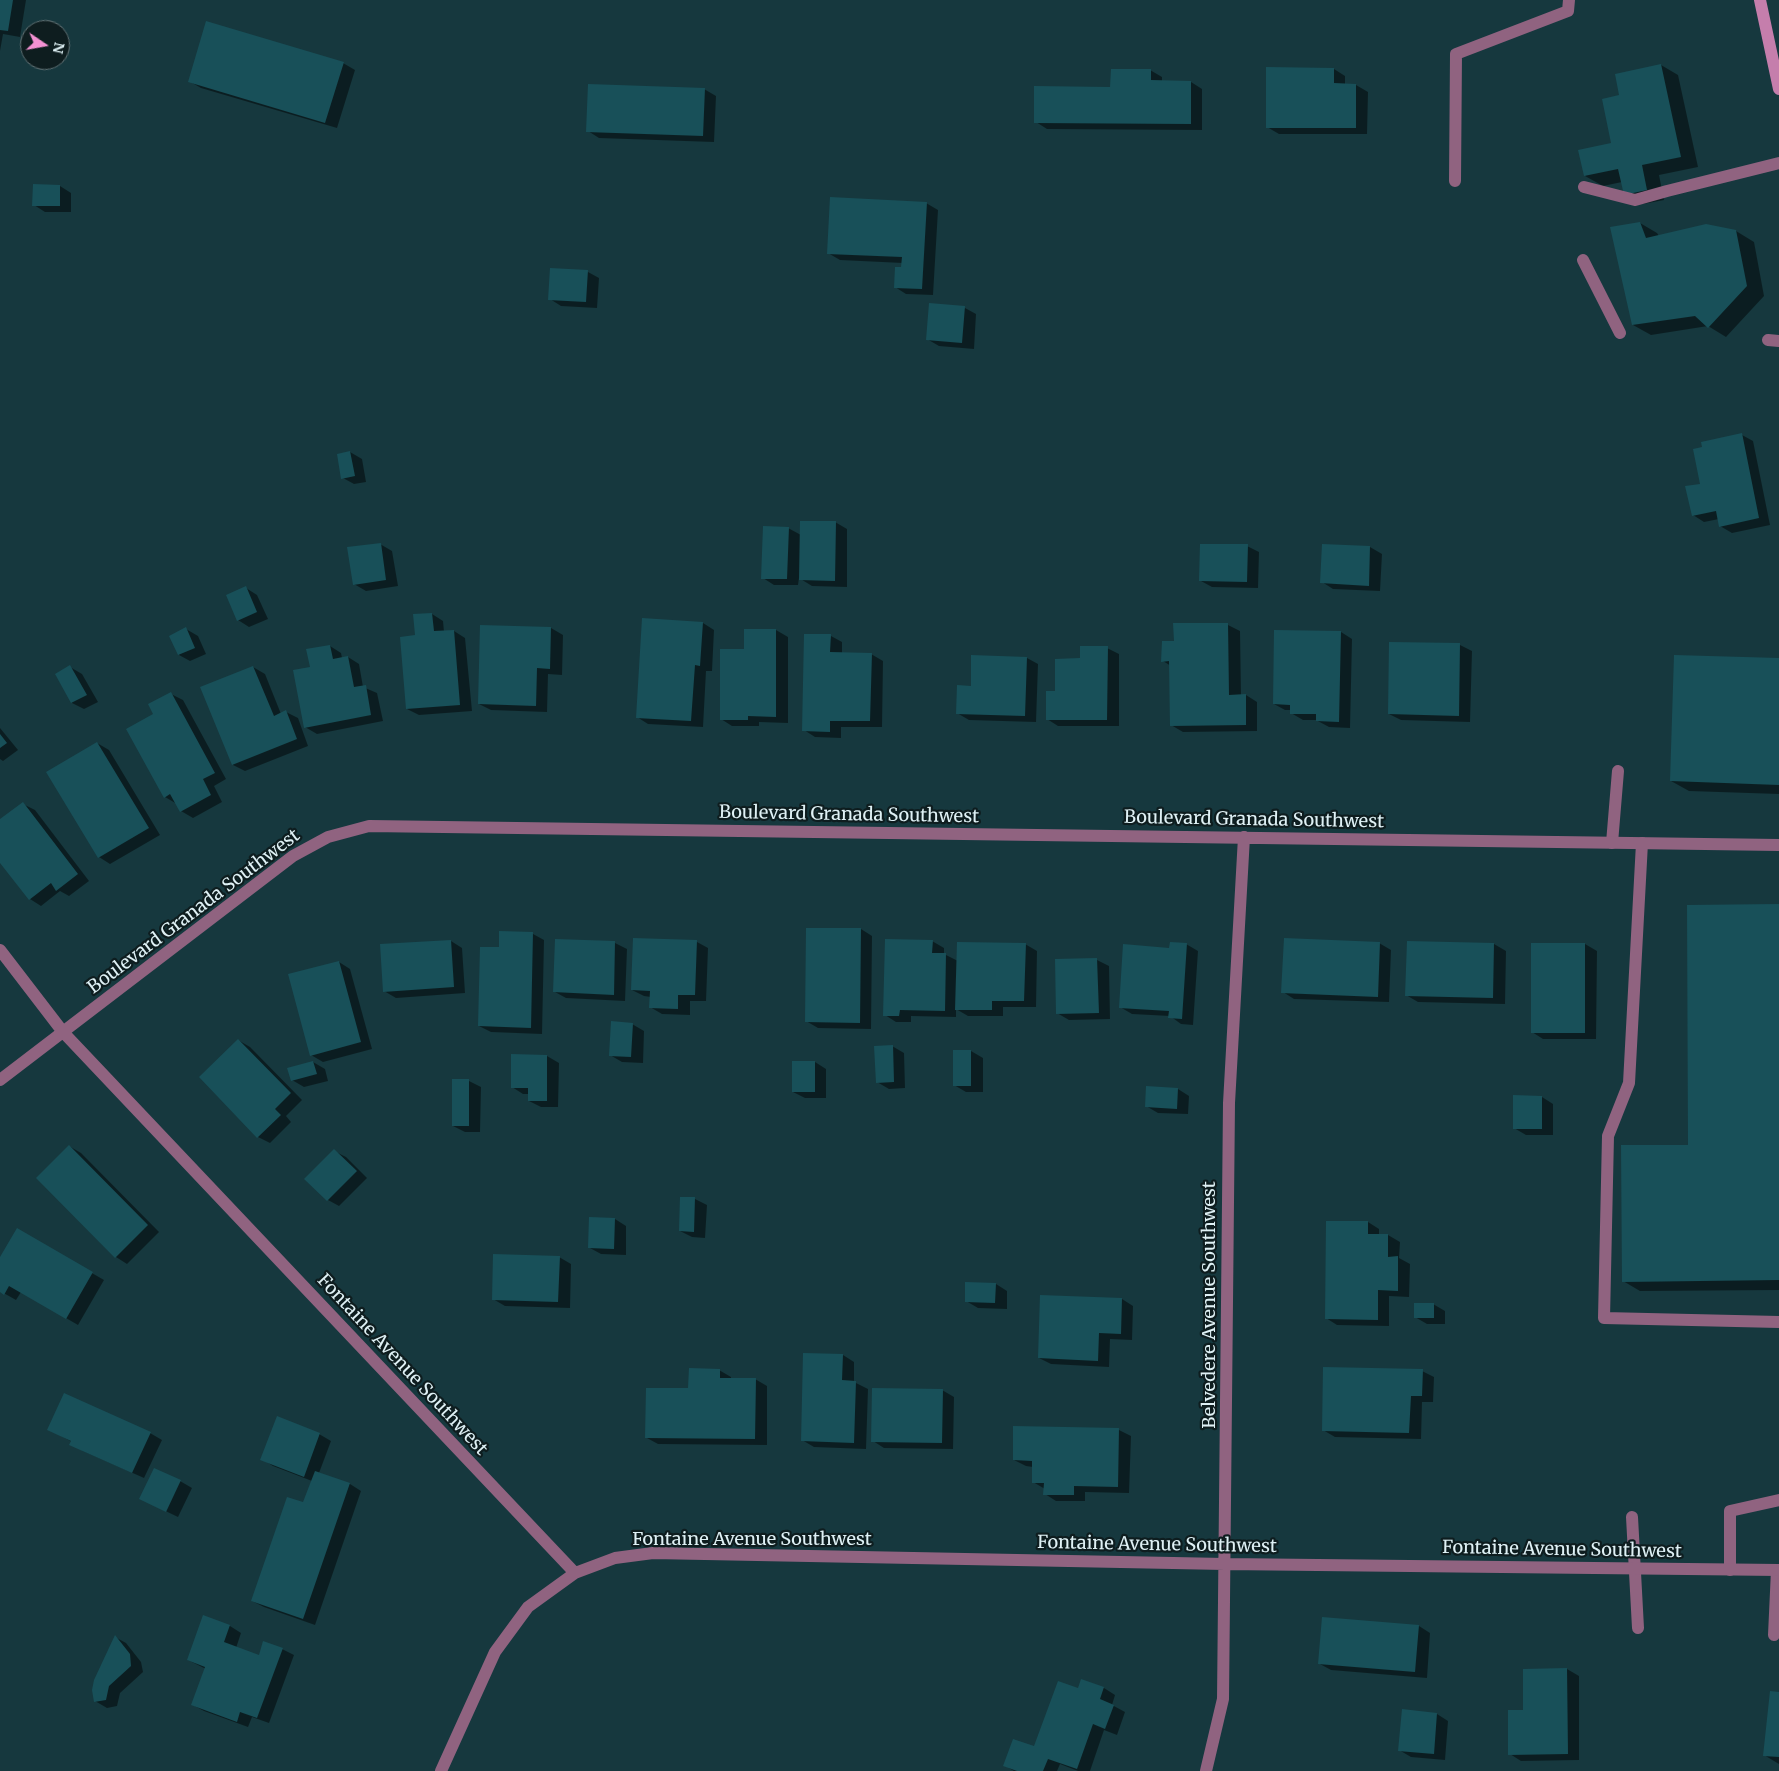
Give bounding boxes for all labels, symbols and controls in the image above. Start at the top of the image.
north arrow [20,20,70,70]
text: N [49,41,69,55]
street label: Boulevard Granada Southwest [719,802,979,828]
street label: Boulevard Granada Southwest [1124,807,1384,833]
street label: Boulevard Granada Southwest [84,825,304,999]
street label: Belvedere Avenue Southwest [1199,1181,1221,1429]
street label: Fontaine Avenue Southwest [312,1270,492,1460]
street label: Fontaine Avenue Southwest [632,1529,872,1551]
street label: Fontaine Avenue Southwest [1037,1532,1277,1558]
street label: Fontaine Avenue Southwest [1442,1537,1682,1563]

